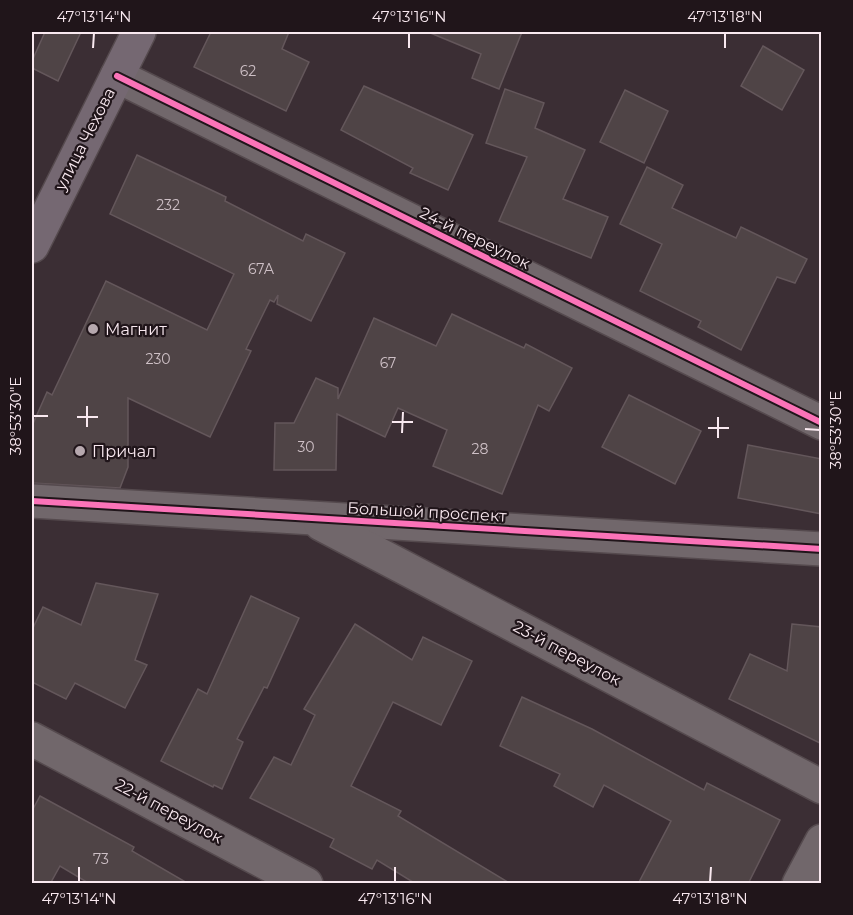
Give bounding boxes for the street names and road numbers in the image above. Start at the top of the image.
street label: улица Чехова [51,85,119,194]
street label: 24-й переулок [417,203,534,273]
street label: Большой проспект [347,498,508,526]
street label: 23-й переулок [510,617,625,690]
street label: 22-й переулок [112,775,227,848]

